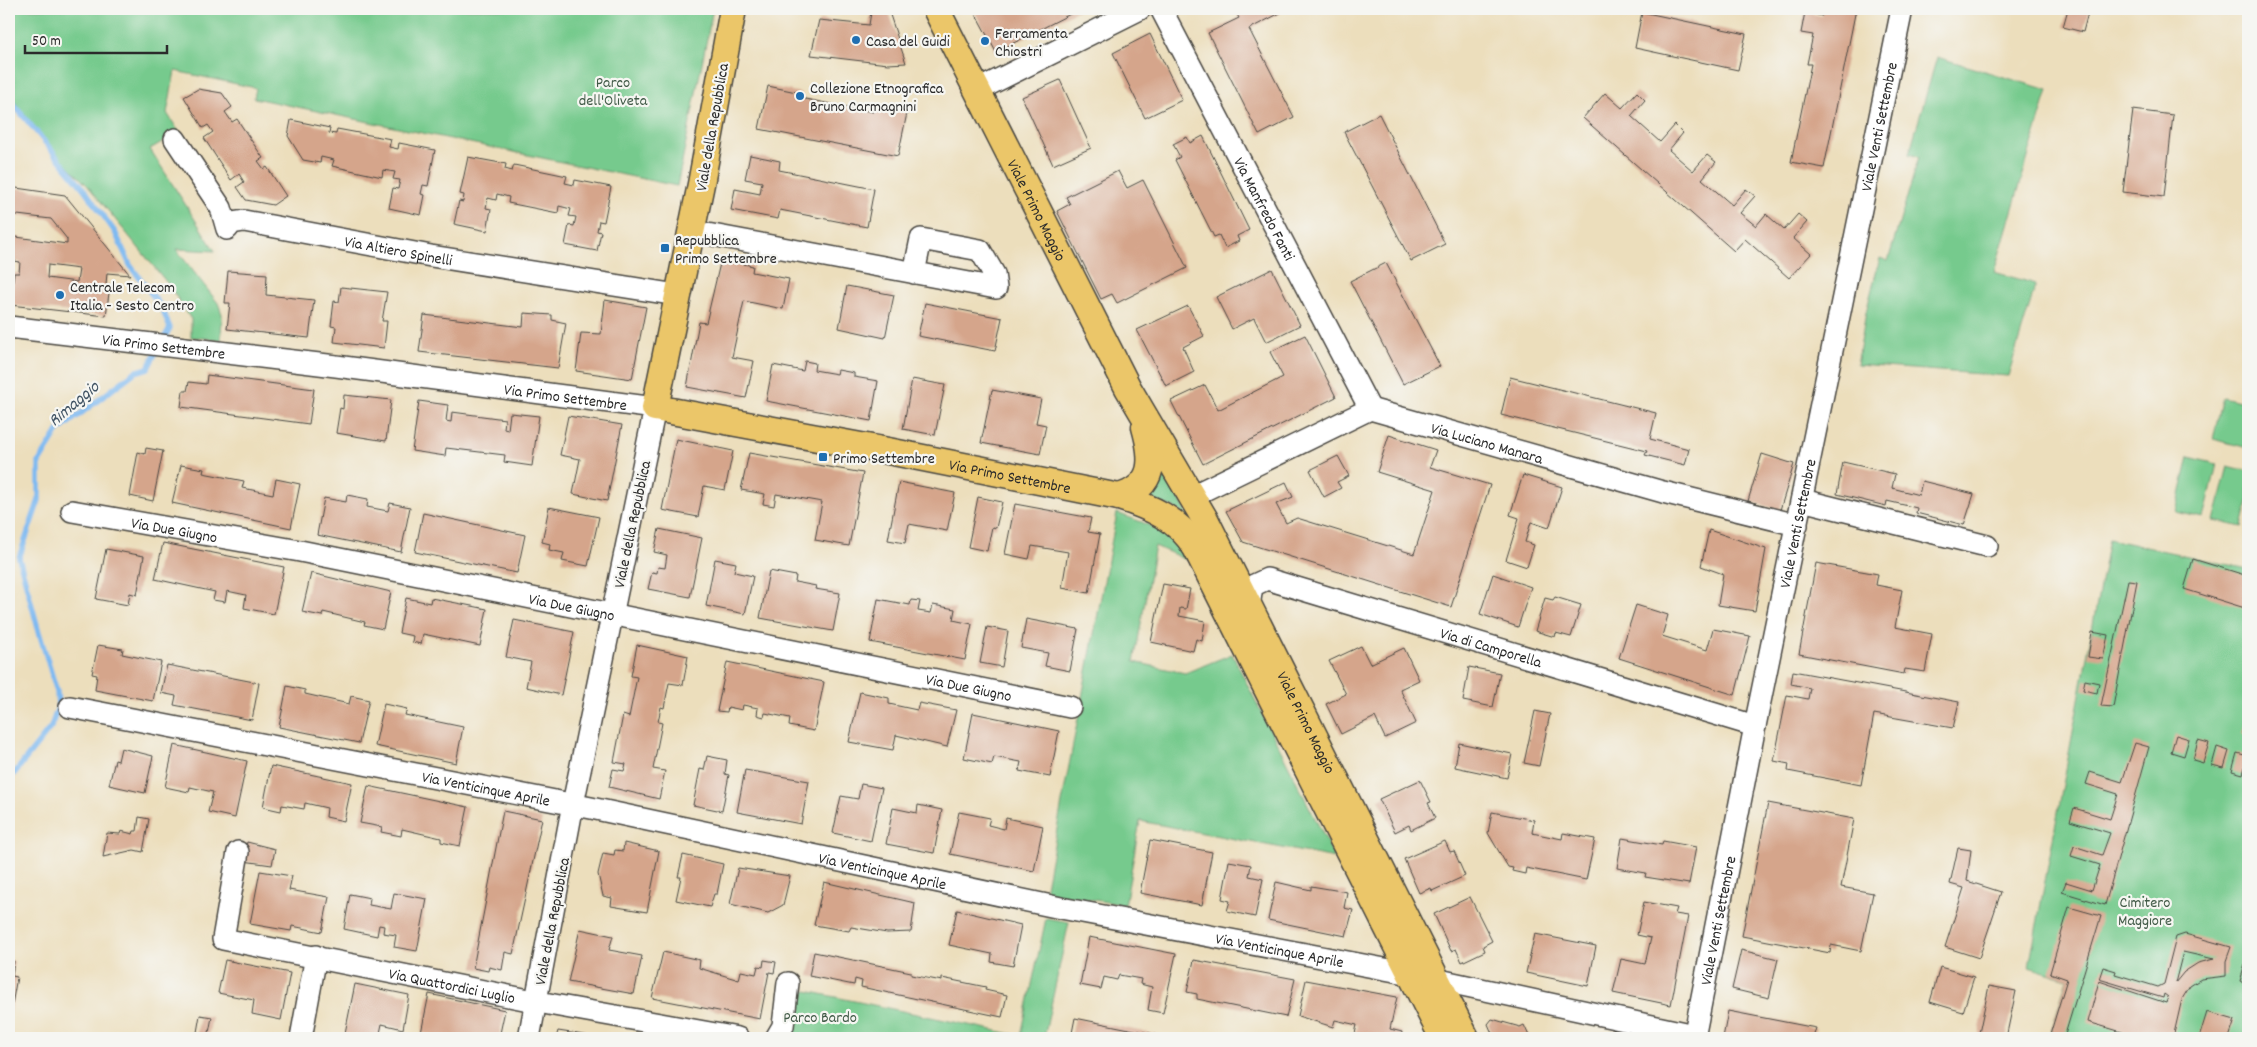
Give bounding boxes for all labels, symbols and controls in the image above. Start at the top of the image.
scale bar [25,22,168,54]
place label: Ferramenta Chiostri [995,23,1068,64]
text: 50 m [32,31,61,53]
place label: Casa del Guidi [866,31,950,54]
marker: Casa del Guidi [850,34,862,46]
marker: Ferramenta Chiostri [979,35,991,47]
street label: Viale Venti Settembre [1856,60,1905,193]
street label: Viale della Repubblica [691,61,736,193]
park label: Parco dell'Oliveta [579,72,648,113]
place label: Collezione Etnografica Bruno Carmagnini [810,78,944,119]
marker: Collezione Etnografica Bruno Carmagnini [794,90,806,102]
street label: Via Manfredo Fanti [1226,154,1300,265]
street label: Viale Primo Maggio [1000,156,1071,266]
place label: Repubblica Primo Settembre [675,230,777,271]
street label: Via Altiero Spinelli [342,231,454,273]
marker: Repubblica Primo Settembre [659,242,671,254]
place label: Centrale Telecom Italia - Sesto Centro [70,277,194,318]
marker: Centrale Telecom Italia - Sesto Centro [54,289,66,301]
street label: Via Primo Settembre [101,329,226,367]
water label: Rimaggio [44,375,106,434]
street label: Via Primo Settembre [503,379,628,418]
street label: Via Luciano Manara [1428,418,1546,472]
place label: Primo Settembre [833,448,935,471]
marker: Primo Settembre [817,451,829,463]
street label: Via Primo Settembre [947,454,1072,501]
street label: Viale Venti Settembre [1775,457,1823,590]
street label: Viale della Repubblica [609,458,658,590]
street label: Via Due Giugno [129,513,219,550]
street label: Via Due Giugno [526,589,617,628]
street label: Via di Camporella [1437,623,1545,675]
street label: Viale Primo Maggio [1269,668,1340,778]
street label: Via Due Giugno [923,669,1013,709]
street label: Via Venticinque Aprile [420,766,552,814]
street label: Via Venticinque Aprile [816,848,948,897]
street label: Viale Venti Settembre [1696,854,1743,987]
street label: Viale della Repubblica [530,855,577,987]
park label: Cimitero Maggiore [2118,892,2172,933]
street label: Via Venticinque Aprile [1213,928,1346,975]
street label: Via Quattordici Luglio [387,963,517,1011]
park label: Parco Bardo [783,1007,857,1030]

